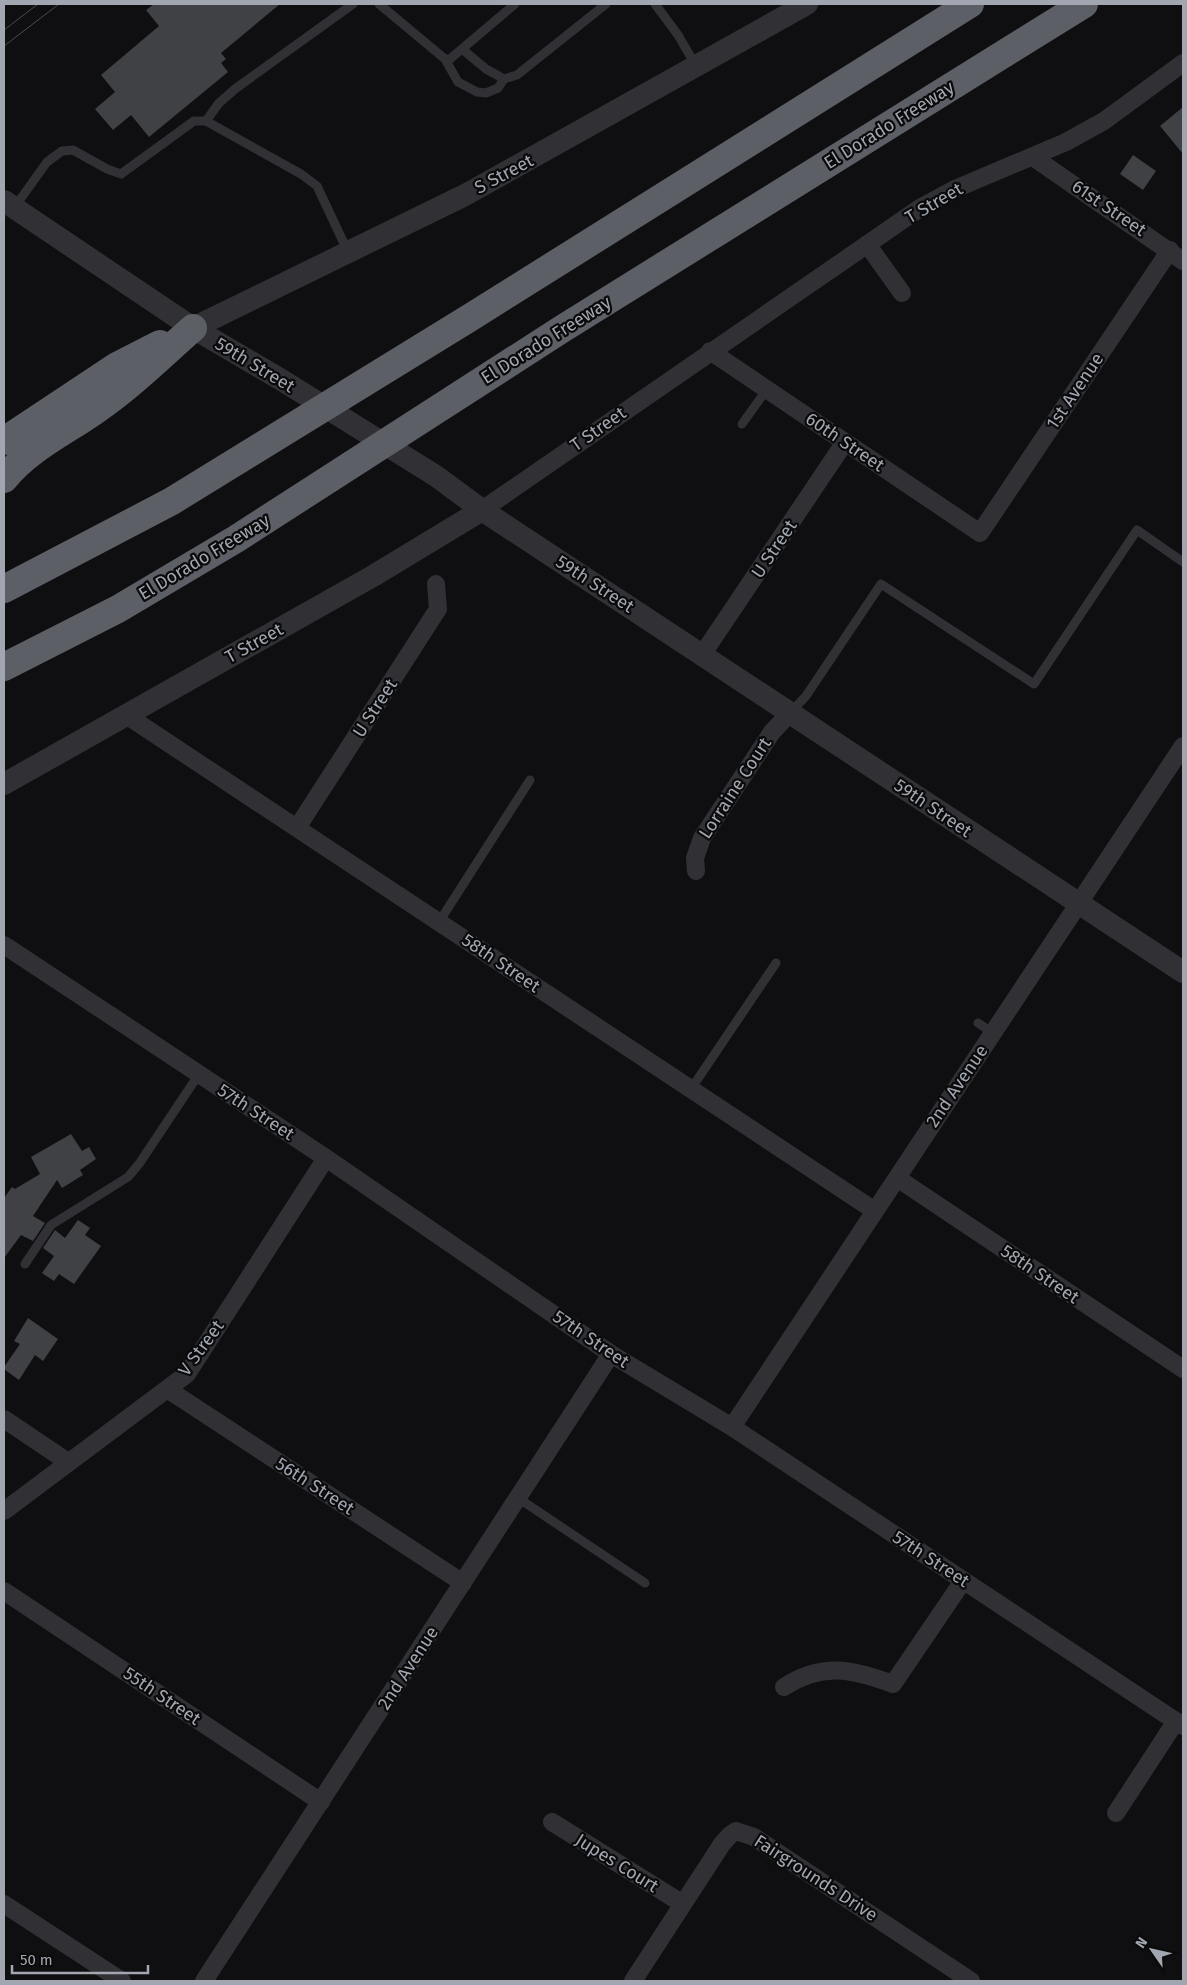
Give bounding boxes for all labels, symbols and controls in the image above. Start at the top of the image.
street label: El Dorado Freeway [820,76,958,174]
street label: S Street [471,149,538,199]
street label: 61st Street [1068,175,1151,241]
street label: T Street [901,177,967,228]
street label: El Dorado Freeway [477,291,615,389]
street label: 59th Street [211,333,299,398]
street label: 1st Avenue [1041,349,1109,433]
street label: T Street [566,402,630,456]
street label: 60th Street [801,408,889,477]
street label: El Dorado Freeway [134,509,274,605]
street label: U Street [747,515,802,582]
street label: 59th Street [552,551,639,618]
street label: T Street [221,618,287,668]
street label: U Street [348,674,402,741]
street label: Lorraine Court [694,733,776,843]
street label: 59th Street [890,774,976,842]
street label: 58th Street [458,929,545,997]
street label: 2nd Avenue [921,1041,993,1131]
street label: 57th Street [213,1079,299,1145]
street label: 58th Street [997,1240,1084,1308]
street label: 57th Street [549,1305,634,1373]
street label: V Street [173,1315,229,1380]
street label: 56th Street [272,1452,359,1520]
street label: 57th Street [888,1526,974,1592]
street label: 2nd Avenue [373,1622,443,1714]
street label: 55th Street [119,1662,205,1730]
street label: Jupes Court [571,1829,663,1897]
street label: Fairgrounds Drive [750,1830,882,1926]
north arrow [1127,1925,1177,1975]
text: N [1132,1934,1151,1952]
scale bar [12,1942,149,1974]
text: 50 m [20,1951,53,1969]

